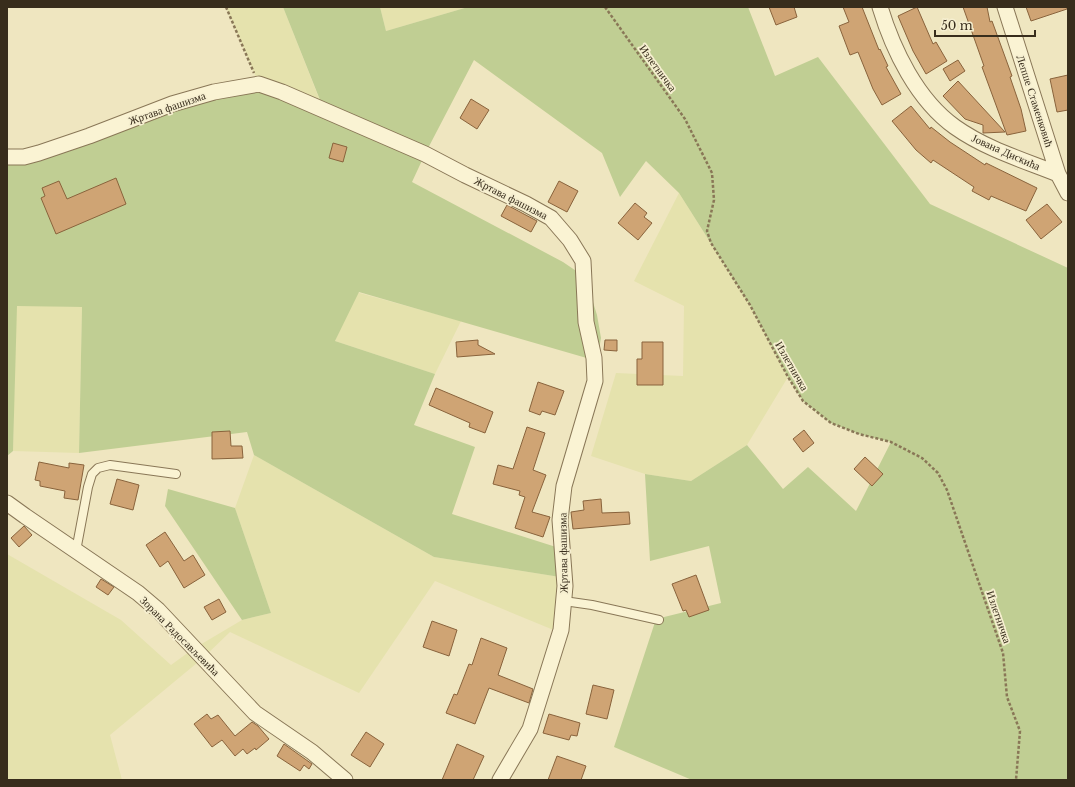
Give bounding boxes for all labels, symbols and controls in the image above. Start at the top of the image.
scale bar [935,12,1035,38]
text: 50 m [941,18,973,33]
street label: Излетничка [636,42,680,94]
street label: Лепше Стаменковић [1013,53,1057,149]
street label: Жртава фашизма [127,88,207,128]
street label: Јована Дискића [970,131,1043,173]
street label: Жртава фашизма [472,174,550,223]
street label: Излетничка [772,339,812,393]
street label: Жртава фашизма [555,513,571,593]
street label: Излетничка [983,589,1015,645]
street label: Зорана Радосављевића [137,593,223,679]

